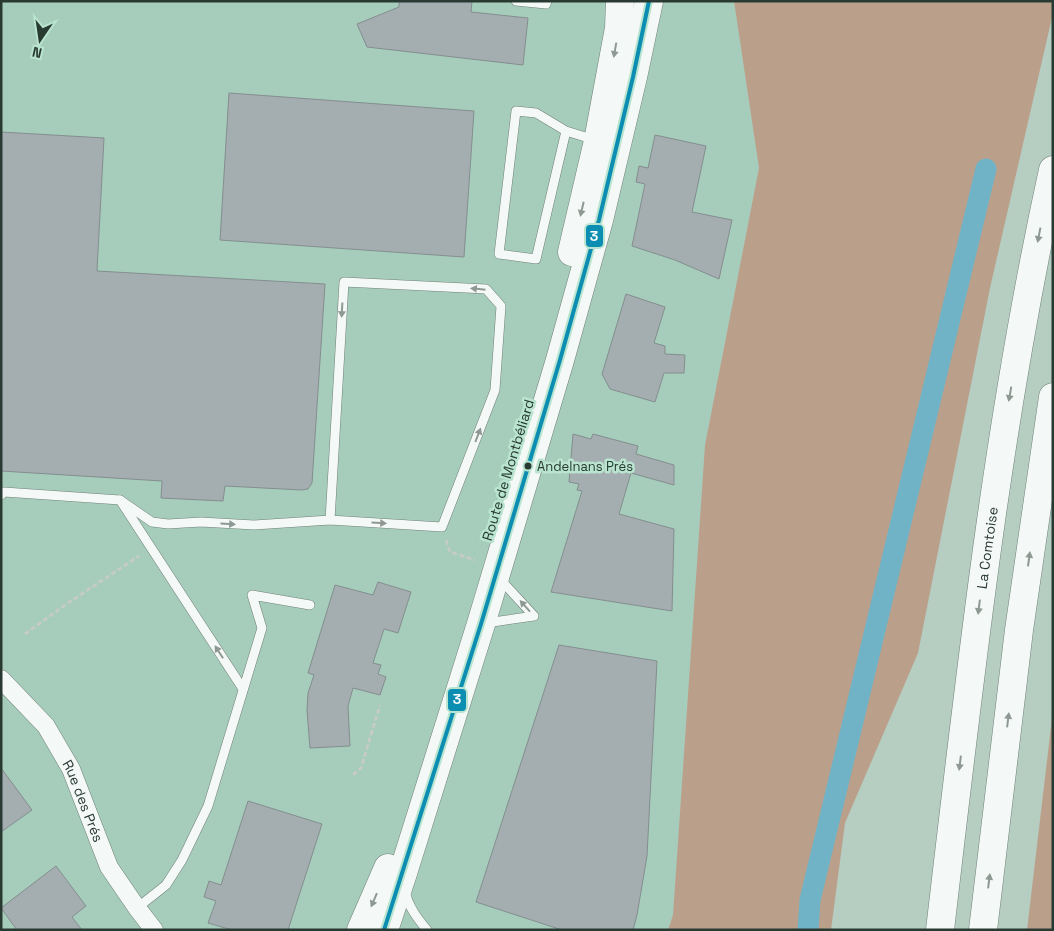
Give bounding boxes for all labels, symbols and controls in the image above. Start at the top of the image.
north arrow [15,15,65,65]
one-way arrow [610,42,618,58]
text: N [30,43,44,62]
one-way arrow [578,201,586,216]
line badge: 3 [585,224,604,248]
text: 3 [590,227,598,245]
one-way arrow [1035,227,1043,243]
one-way arrow [470,285,486,293]
one-way arrow [338,302,346,318]
one-way arrow [1005,387,1013,403]
street label: Route de Montbéliard [478,397,538,543]
one-way arrow [474,427,482,442]
place label: Andelnans Prés [537,458,633,475]
marker: Andelnans Prés [523,461,533,471]
street label: La Comtoise [973,506,1002,590]
one-way arrow [220,520,236,528]
one-way arrow [371,520,387,528]
one-way arrow [1025,550,1033,566]
one-way arrow [975,599,983,615]
one-way arrow [519,601,531,613]
one-way arrow [214,645,224,658]
line badge: 3 [447,688,467,712]
text: 3 [453,690,461,708]
one-way arrow [1004,712,1012,728]
one-way arrow [956,756,964,772]
street label: Rue des Prés [59,757,107,845]
one-way arrow [985,873,993,889]
one-way arrow [369,893,377,907]

